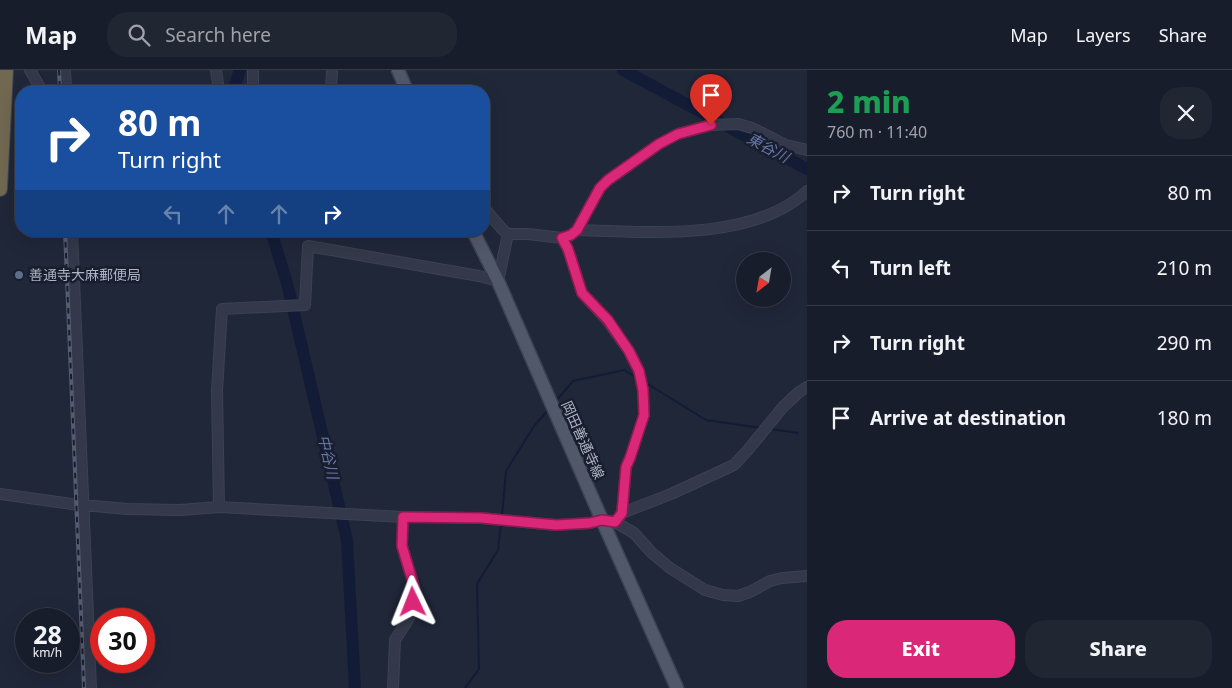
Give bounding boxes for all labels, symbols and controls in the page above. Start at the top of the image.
search box [107,12,457,57]
text: Map [25,18,77,51]
icon: search [125,21,153,49]
text: Search here [165,22,271,48]
text: Map [1010,23,1048,47]
text: Layers [1076,23,1131,47]
text: Share [1159,23,1207,47]
pin [690,74,732,125]
icon: arrive [697,81,725,109]
text: 2 min [827,81,911,122]
button: close [1160,87,1212,139]
text: 80 m [118,99,201,146]
icon: right [35,105,100,170]
text: 760 m · 11:40 [827,121,927,143]
water label: 東谷川 [744,128,795,167]
text: Turn right [118,144,221,174]
icon: right [827,179,855,207]
text: Turn right [870,180,965,206]
text: 80 m [1168,180,1212,206]
icon: left [159,200,187,228]
icon: ahead [212,200,240,228]
icon: ahead [265,200,293,228]
icon: right [318,200,346,228]
north arrow [736,252,791,308]
map controls [736,252,791,307]
icon: left [827,254,855,282]
text: Turn left [870,255,951,281]
text: 210 m [1157,255,1212,281]
place label: 善通寺大麻郵便局 [29,265,141,284]
marker: 善通寺大麻郵便局 [13,269,25,281]
icon: right [827,329,855,357]
text: Turn right [870,330,965,356]
text: 290 m [1157,330,1212,356]
street label: 岡田善通寺線 [558,398,609,482]
icon: arrive [827,404,855,432]
text: Arrive at destination [870,405,1066,431]
text: 180 m [1157,405,1212,431]
water label: 中谷川 [314,433,344,483]
position arrow [386,575,438,627]
speed limit sign: 30 [90,608,155,673]
text: 28 [33,617,62,651]
button: Exit [827,620,1015,678]
button: Share [1025,620,1212,678]
text: km/h [33,644,62,661]

